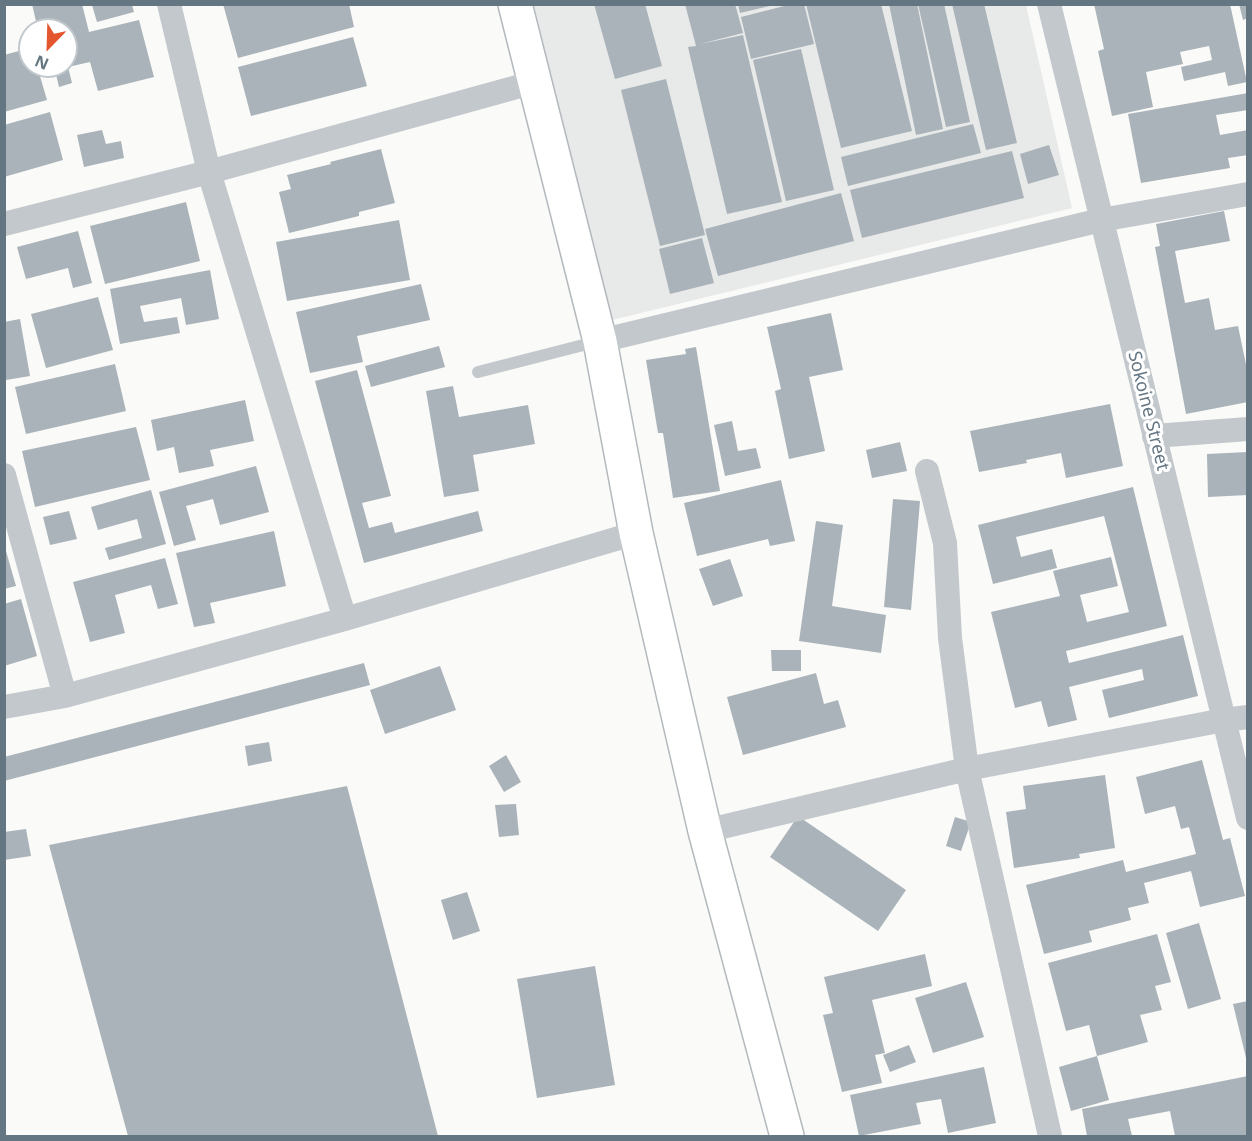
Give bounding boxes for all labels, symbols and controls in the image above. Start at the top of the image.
north arrow [18,18,78,78]
text: N [31,50,52,75]
street label: Sokoine Street [1123,349,1173,473]

